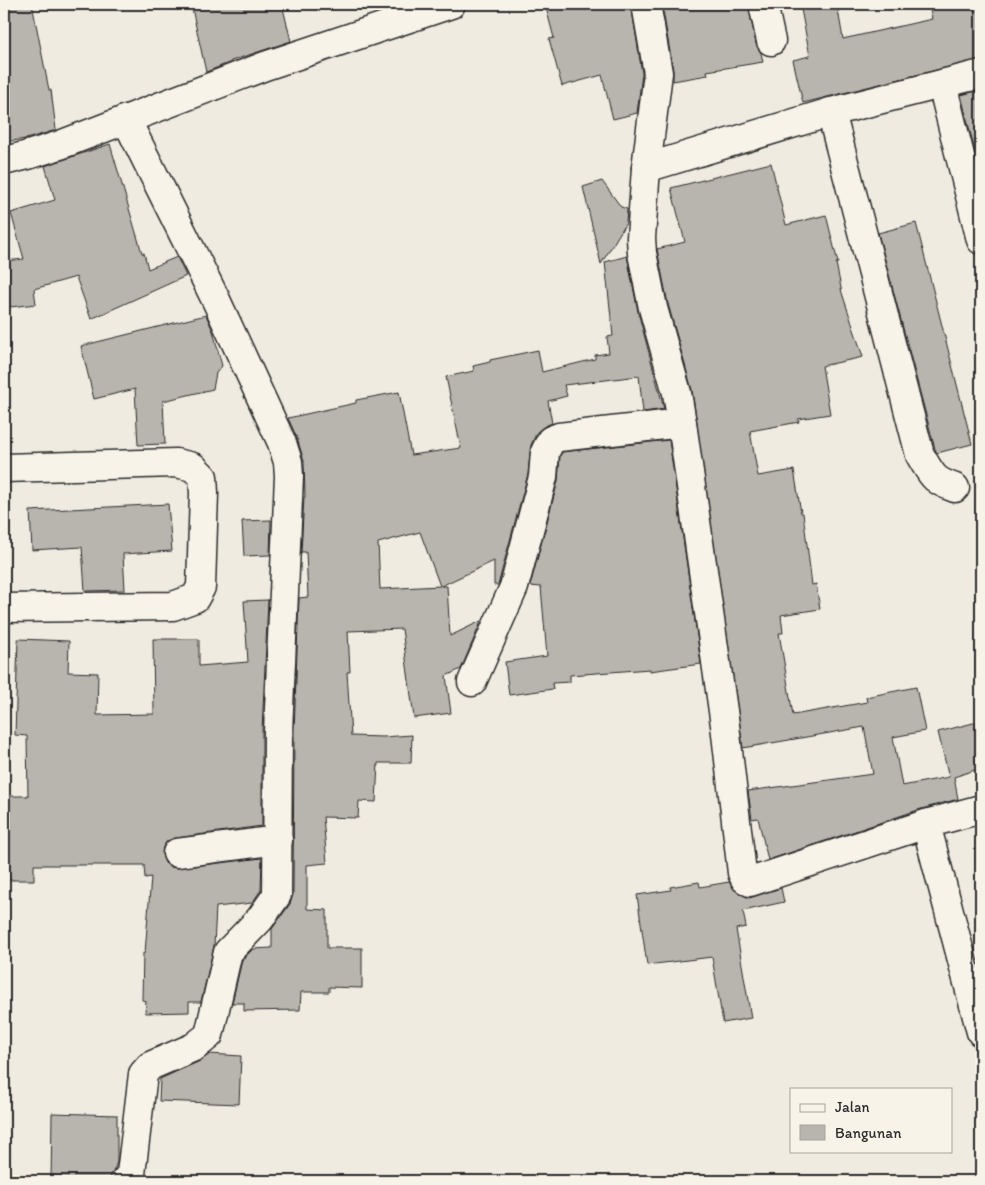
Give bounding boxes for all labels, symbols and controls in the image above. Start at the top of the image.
legend [790,1088,952,1152]
text: Jalan [835,1098,869,1116]
text: Bangunan [835,1124,902,1142]

